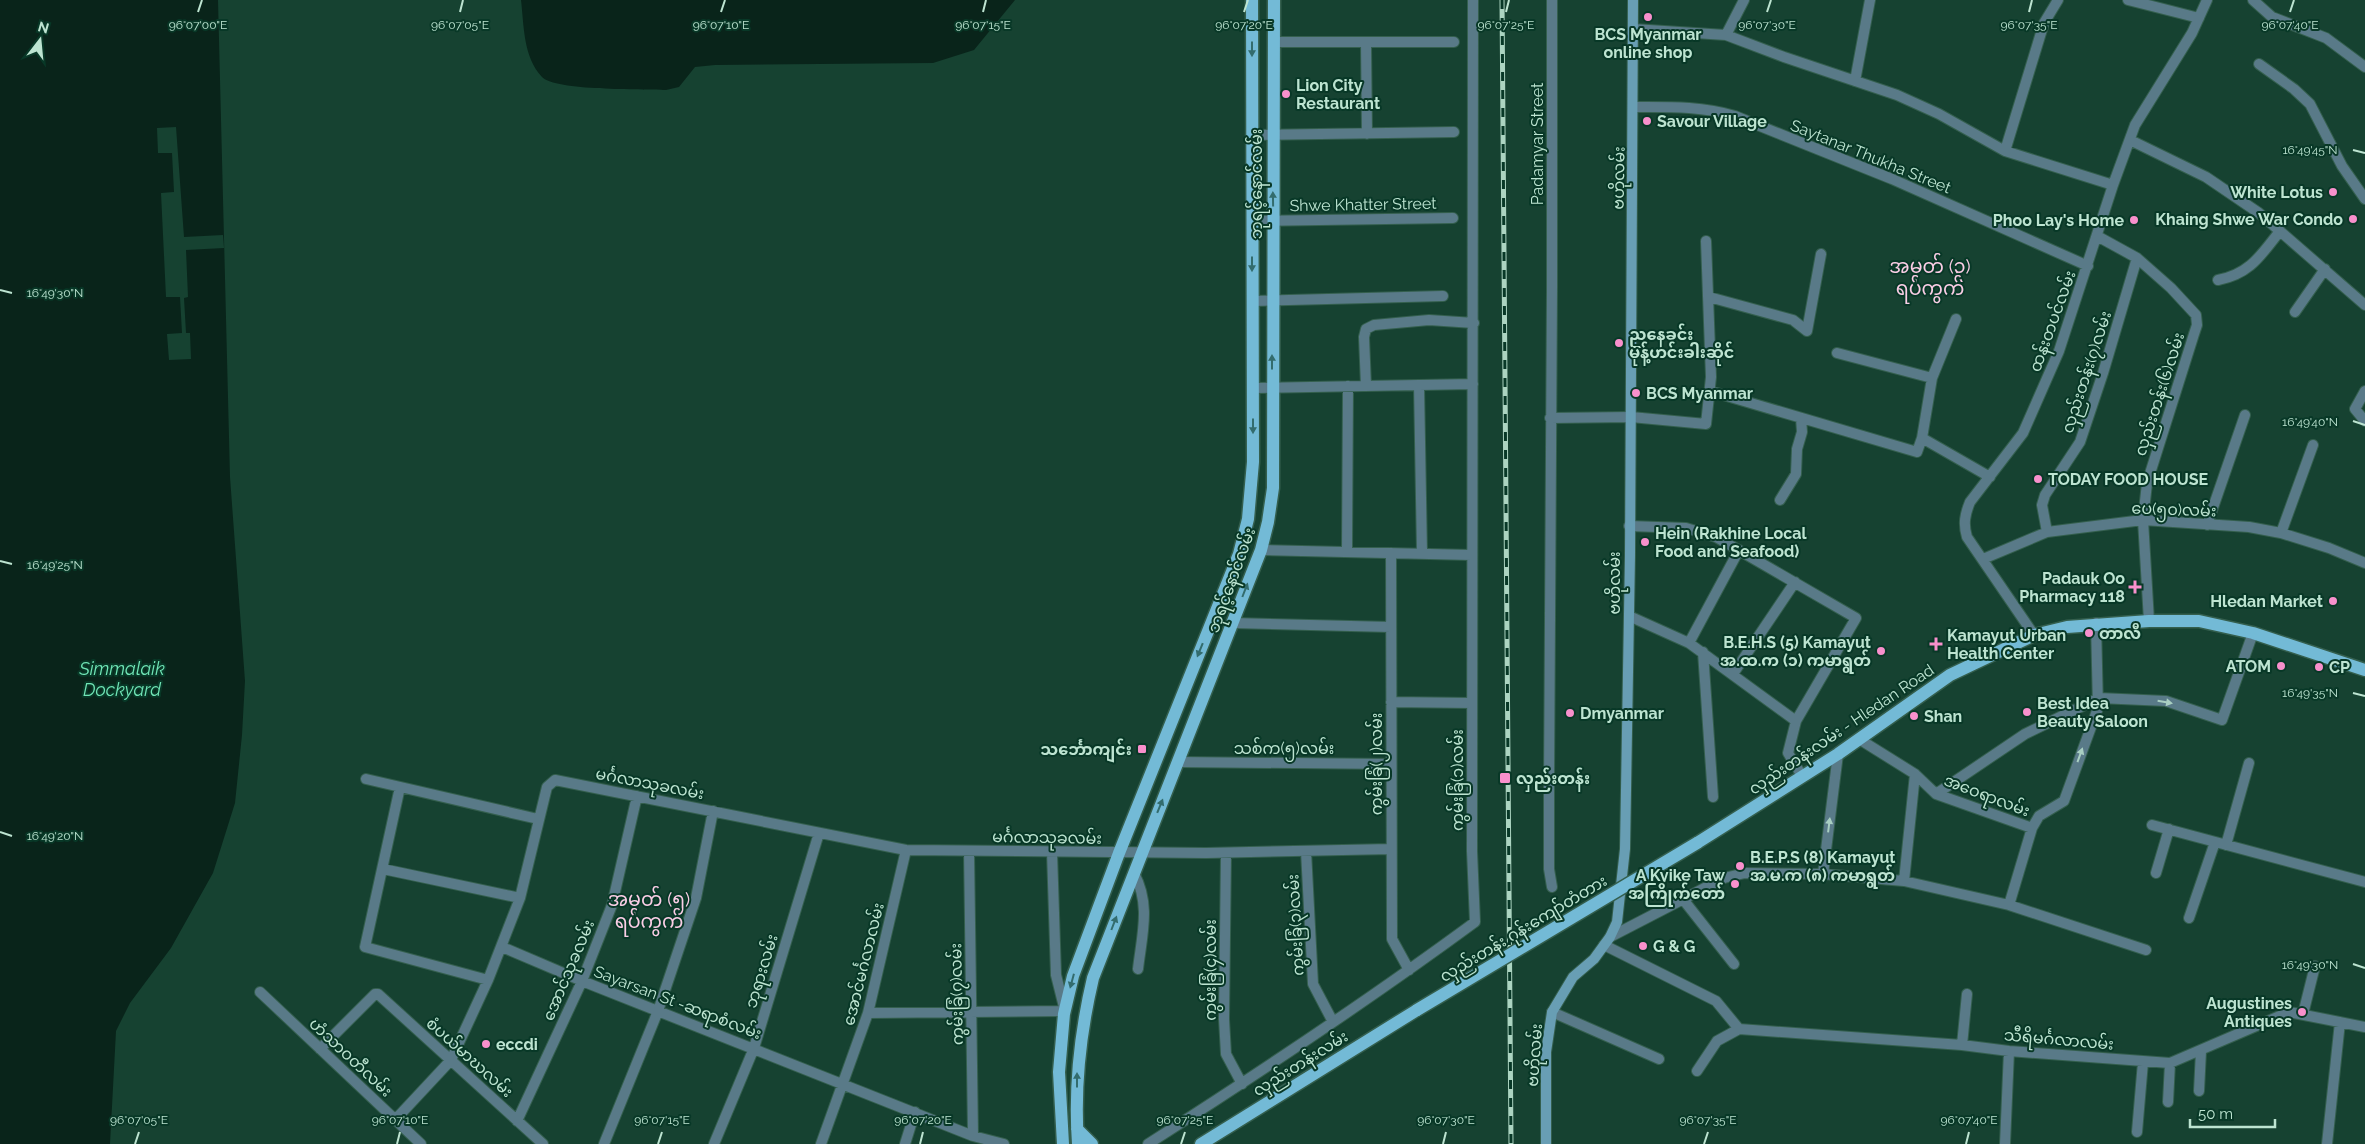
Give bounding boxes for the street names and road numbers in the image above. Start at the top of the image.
street label: Padamyar Street [1528,82,1547,205]
street label: Saytanar Thukha Street [1788,116,1954,198]
street label: ဘုရင့်နောင်လမ်း [1245,129,1271,239]
street label: ဗဟိုလမ်း [1606,146,1634,210]
street label: Shwe Khatter Street [1289,194,1437,215]
street label: ထန်းတပင်လမ်း [2023,267,2083,376]
street label: လှည်းတန်း(၇)လမ်း [2056,308,2120,437]
street label: လှည်းတန်း(၆)လမ်း [2129,330,2193,460]
street label: ပေ(၅၀)လမ်း [2131,497,2217,524]
street label: ဘုရင့်နောင်လမ်း [1202,524,1264,637]
street label: ဗဟိုလမ်း [1603,551,1629,615]
street label: လှည်းတန်းလမ်း - Hledan Road [1744,659,1940,803]
street label: ကွမ်းခြံ(၂)လမ်း [1365,713,1390,815]
street label: ကွမ်းခြံ(၁)လမ်း [1446,729,1471,831]
street label: သစ်က(၅)လမ်း [1234,737,1334,762]
street label: မင်္ဂလာသုခလမ်း [593,762,706,808]
street label: အဝေရာလမ်း [1940,769,2033,824]
street label: မင်္ဂလာသုခလမ်း [992,825,1102,853]
street label: လှည်းတန်း ဂုန်းကျော်တံတား [1435,869,1613,990]
street label: ကွမ်းခြံ(၃)လမ်း [1281,874,1312,976]
street label: အောင်မင်္ဂလာလမ်း [837,900,888,1027]
street label: အောင်သုခလမ်း [537,916,603,1026]
street label: ကွမ်းခြံ(၄)လမ်း [1199,919,1224,1021]
street label: ဘုရားလမ်း [739,931,786,1012]
street label: ကွမ်းခြံ(၇)လမ်း [944,943,971,1045]
street label: Sayarsan St -ဆရာစံလမ်း [590,960,765,1047]
street label: စံပယ်မာဃလမ်း [422,1012,518,1101]
street label: ဟံသာဝတီလမ်း [305,1013,397,1101]
street label: ဗဟိုလမ်း [1521,1023,1551,1088]
street label: သီရိမင်္ဂလာလမ်း [2003,1023,2115,1058]
street label: လှည်းတန်းလမ်း [1248,1025,1354,1104]

